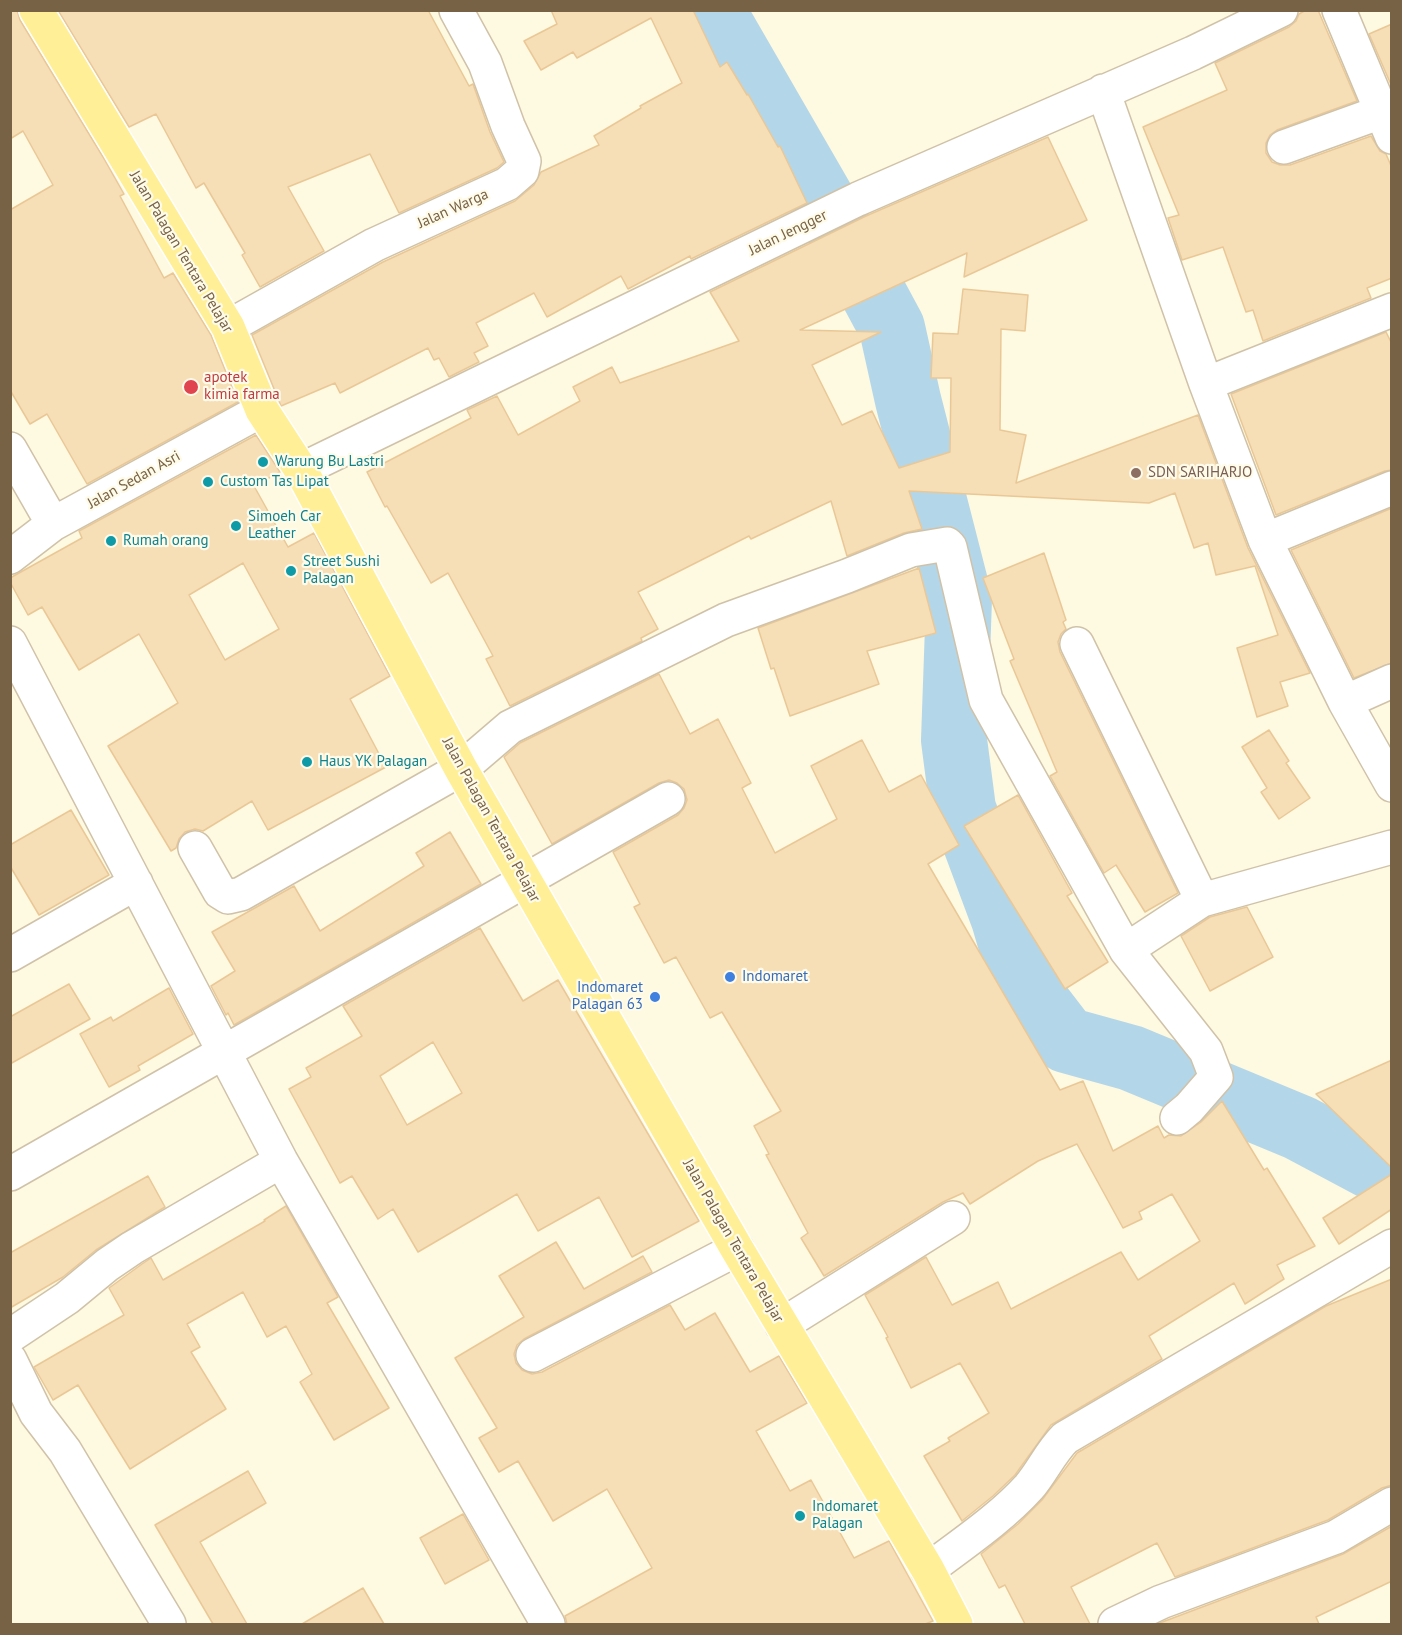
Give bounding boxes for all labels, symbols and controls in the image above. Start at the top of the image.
street label: Jalan Palagan Tentara Pelajar [125,168,237,336]
street label: Jalan Warga [415,185,491,233]
street label: Jalan Jengger [746,206,830,260]
place label: apotek kimia farma [204,369,280,404]
marker: apotek kimia farma [182,378,200,396]
street label: Jalan Sedan Asri [84,447,184,513]
place label: Warung Bu Lastri [275,453,384,471]
marker: Warung Bu Lastri [256,455,270,469]
place label: SDN SARIHARJO [1148,464,1252,482]
marker: SDN SARIHARJO [1129,466,1143,480]
place label: Custom Tas Lipat [220,473,329,491]
marker: Custom Tas Lipat [201,475,215,489]
place label: Simoeh Car Leather [248,508,321,543]
marker: Simoeh Car Leather [229,519,243,533]
place label: Rumah orang [123,532,209,550]
marker: Rumah orang [104,534,118,548]
place label: Street Sushi Palagan [303,553,380,588]
marker: Street Sushi Palagan [284,564,298,578]
street label: Jalan Palagan Tentara Pelajar [438,734,544,906]
place label: Haus YK Palagan [319,753,427,771]
marker: Haus YK Palagan [300,755,314,769]
place label: Indomaret [742,968,808,986]
marker: Indomaret [723,970,737,984]
place label: Indomaret Palagan 63 [572,979,643,1014]
marker: Indomaret Palagan 63 [648,990,662,1004]
street label: Jalan Palagan Tentara Pelajar [679,1156,787,1326]
place label: Indomaret Palagan [812,1498,878,1533]
marker: Indomaret Palagan [793,1509,807,1523]

